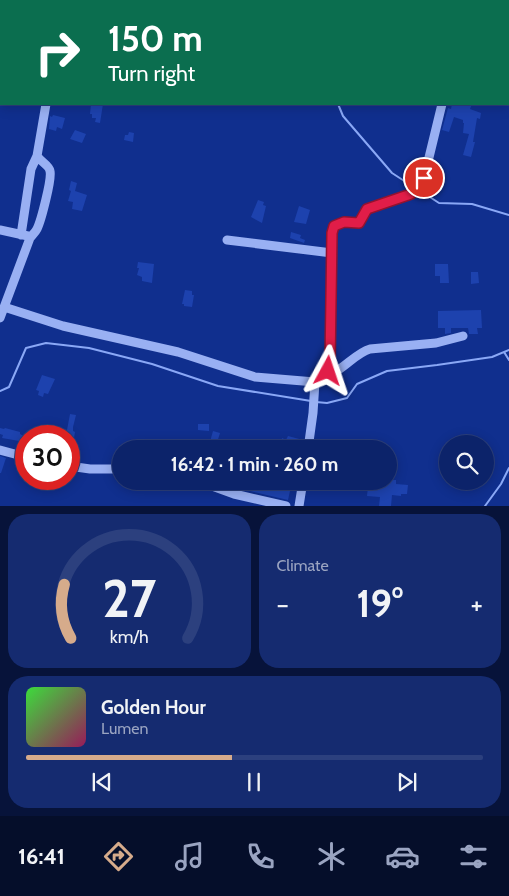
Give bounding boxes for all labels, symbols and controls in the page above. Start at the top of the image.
text: 150 m [108,17,203,60]
icon: right [25,20,90,85]
text: Turn right [108,60,195,87]
pin [403,157,445,199]
icon: arrive [410,164,438,192]
position arrow [301,344,353,396]
speed limit sign: 30 [15,425,80,490]
map controls [439,435,494,490]
button: search [439,435,494,490]
text: 16:42 · 1 min · 260 m [171,453,338,476]
text: Climate [277,556,329,575]
text: 27 [102,567,157,630]
text: 19° [357,580,403,627]
text: − [277,587,289,621]
text: + [471,587,483,621]
text: km/h [110,626,149,647]
text: Golden Hour [101,696,206,719]
text: Lumen [101,719,148,738]
icon: previous [88,768,116,796]
icon: pause [240,768,268,796]
icon: next [393,768,421,796]
icon: directions [101,839,136,874]
icon: music [172,839,207,874]
icon: phone [243,839,278,874]
icon: climate [314,839,349,874]
icon: car [385,839,420,874]
icon: filters [456,839,491,874]
text: 16:41 [18,843,65,870]

